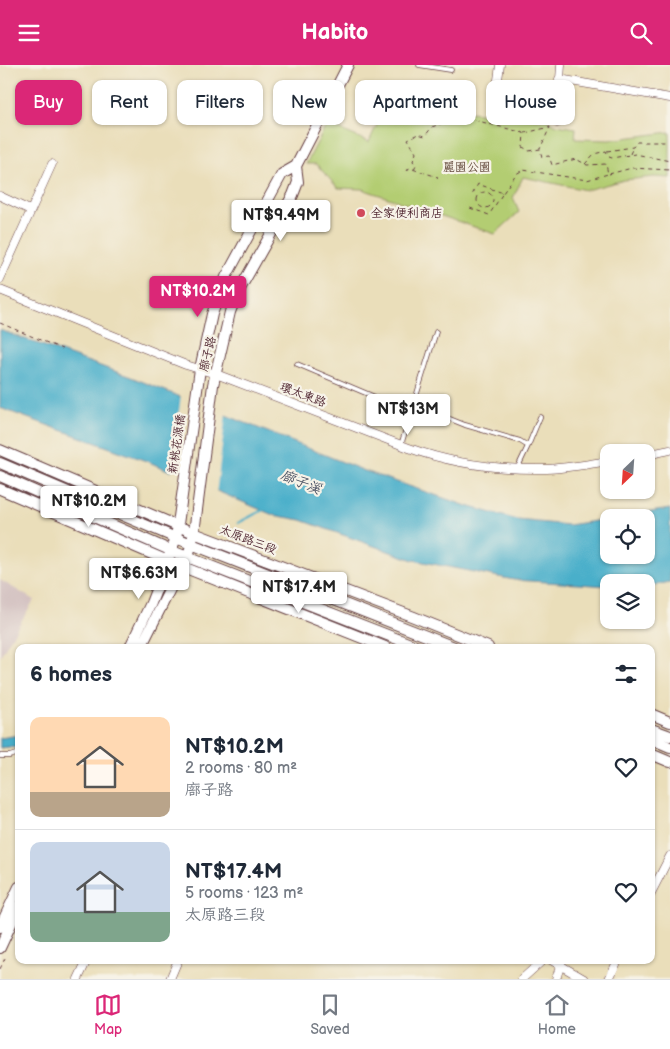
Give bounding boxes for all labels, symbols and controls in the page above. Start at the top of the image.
icon: menu [15,19,43,47]
text: Habito [302,19,368,46]
icon: search [627,19,655,47]
chip: Buy [15,80,82,125]
chip: Rent [92,80,167,125]
chip: Filters [177,80,263,125]
chip: New [273,80,345,125]
chip: Apartment [355,80,476,125]
chip: House [486,80,575,125]
park label: 麗園公園 [443,160,491,175]
pin: NT$9.49M [229,199,333,242]
text: NT$9.49M [242,206,320,225]
place label: 全家便利商店 [371,206,443,221]
marker: 全家便利商店 [355,207,367,219]
pin: NT$10.2M [146,275,250,318]
text: NT$10.2M [160,282,236,301]
street label: 廍子路 [196,335,220,373]
street label: 環太東路 [278,379,328,411]
pin: NT$13M [367,393,449,436]
text: NT$13M [377,400,439,419]
street label: 新桃花源橋 [165,413,189,475]
north arrow [600,444,655,499]
map controls [600,444,655,629]
water label: 廍子溪 [278,466,325,498]
pin: NT$10.2M [37,485,141,528]
text: NT$10.2M [51,492,127,511]
button: locate [600,509,655,564]
street label: 太原路三段 [217,522,279,558]
pin: NT$6.63M [87,557,191,600]
text: NT$6.63M [100,564,178,583]
pin: NT$17.4M [247,571,351,614]
button: layers [600,574,655,629]
text: NT$17.4M [262,578,336,597]
icon: filters [612,660,640,688]
text: 6 homes [30,662,112,687]
text: NT$10.2M [185,734,284,759]
icon: home [70,737,130,797]
icon: heart [612,753,640,781]
text: 2 rooms · 80 m² [185,759,297,778]
text: 廍子路 [185,781,233,800]
text: NT$17.4M [185,859,282,884]
icon: home [70,862,130,922]
icon: heart [612,878,640,906]
text: 5 rooms · 123 m² [185,884,303,903]
text: 太原路三段 [185,906,265,925]
tab: Map [94,991,122,1038]
tab: Saved [310,991,350,1038]
tab: Home [538,991,576,1038]

